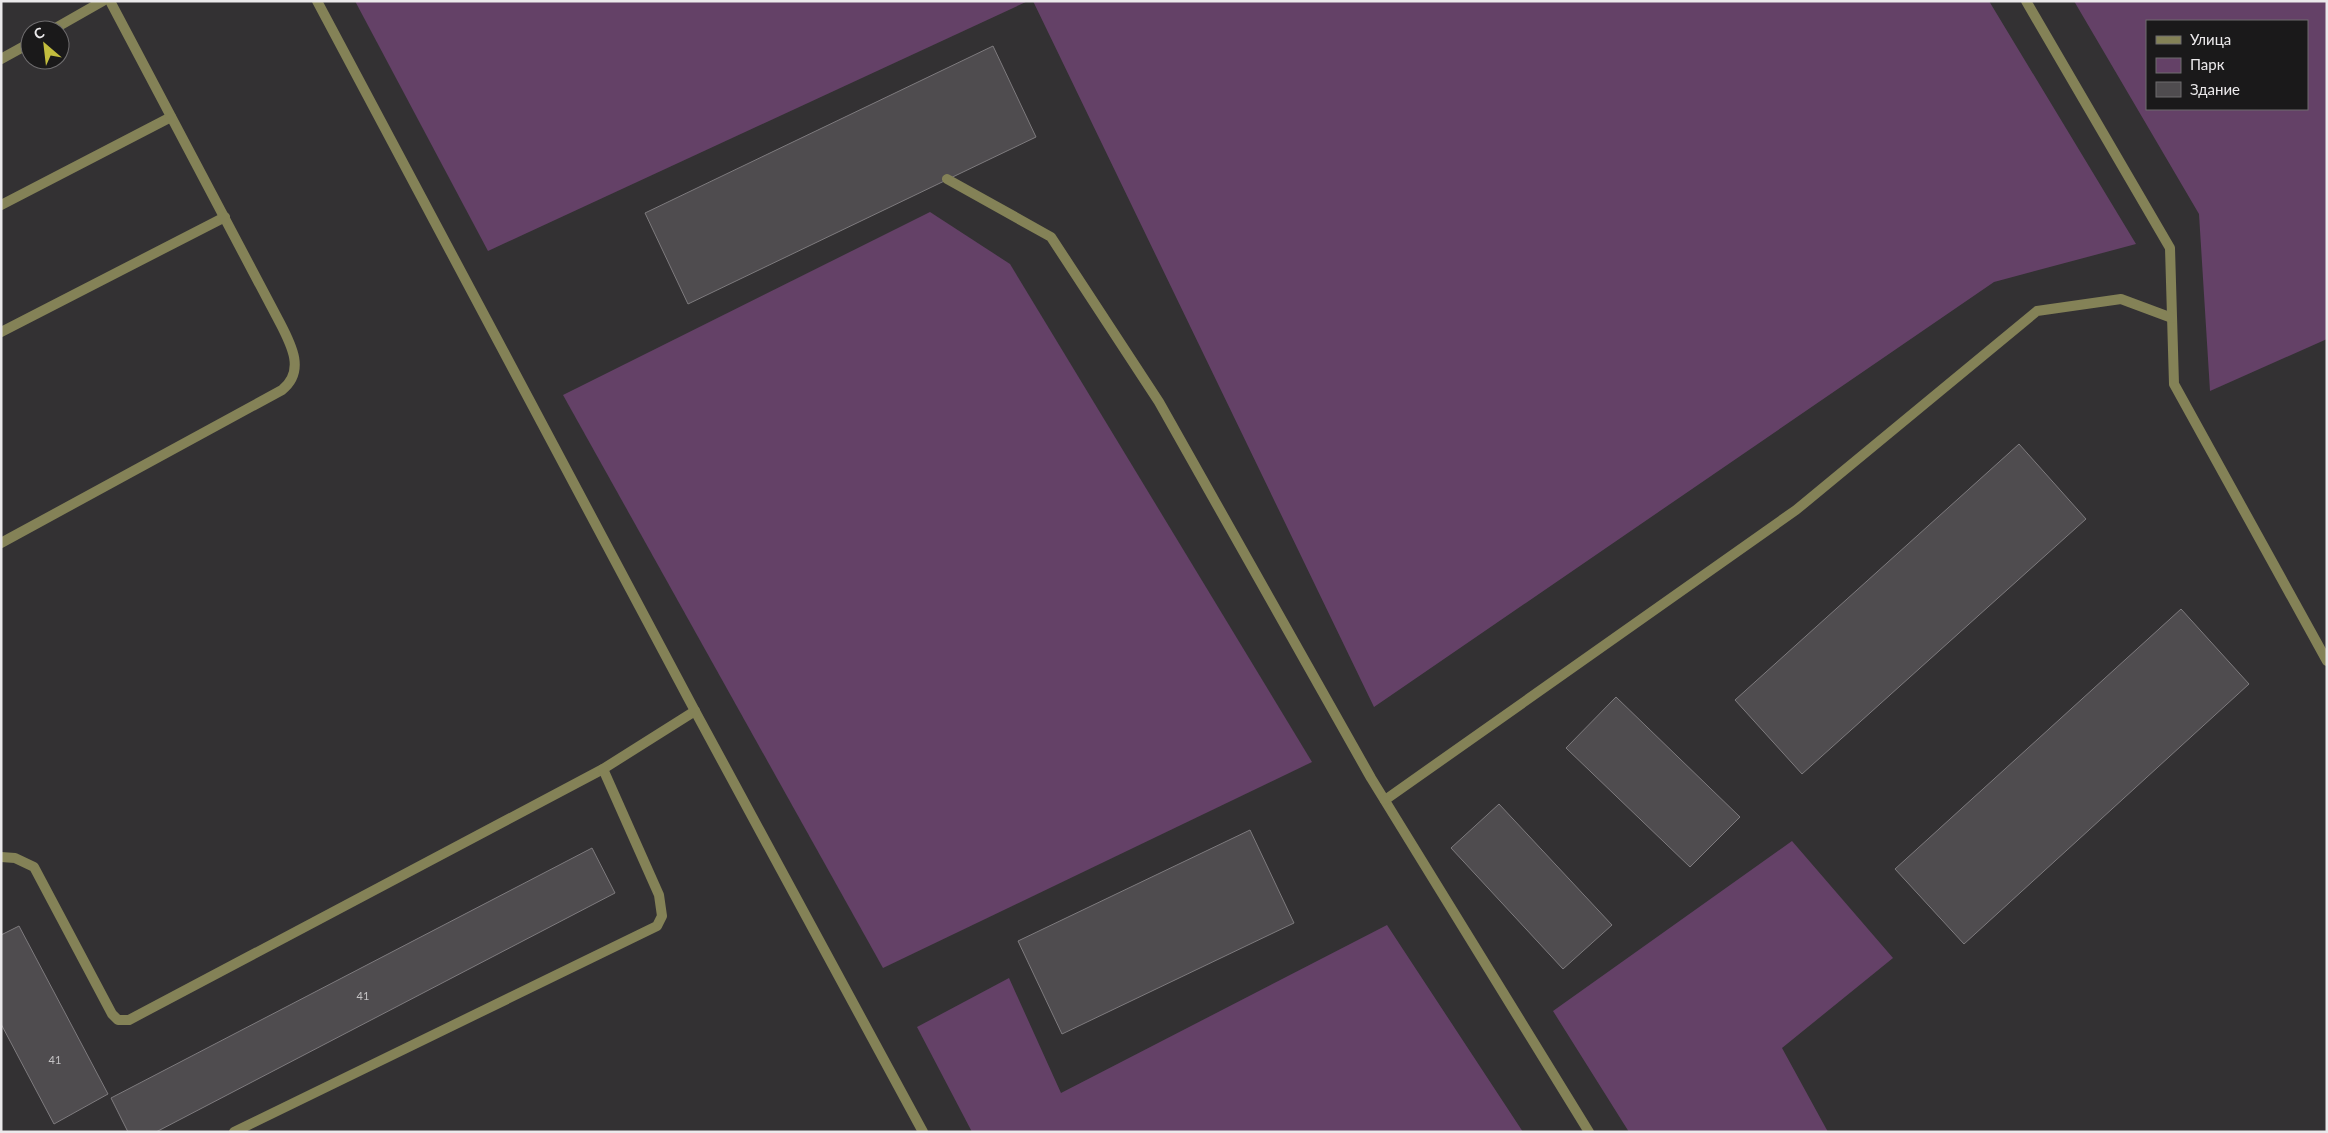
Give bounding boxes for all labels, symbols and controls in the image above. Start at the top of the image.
north arrow [20,20,70,70]
legend [2146,20,2308,110]
text: С [31,23,47,43]
text: Улица [2190,30,2231,48]
text: Парк [2190,55,2225,73]
text: Здание [2190,80,2240,98]
house number: 41 [357,989,369,1002]
house number: 41 [49,1053,61,1066]

